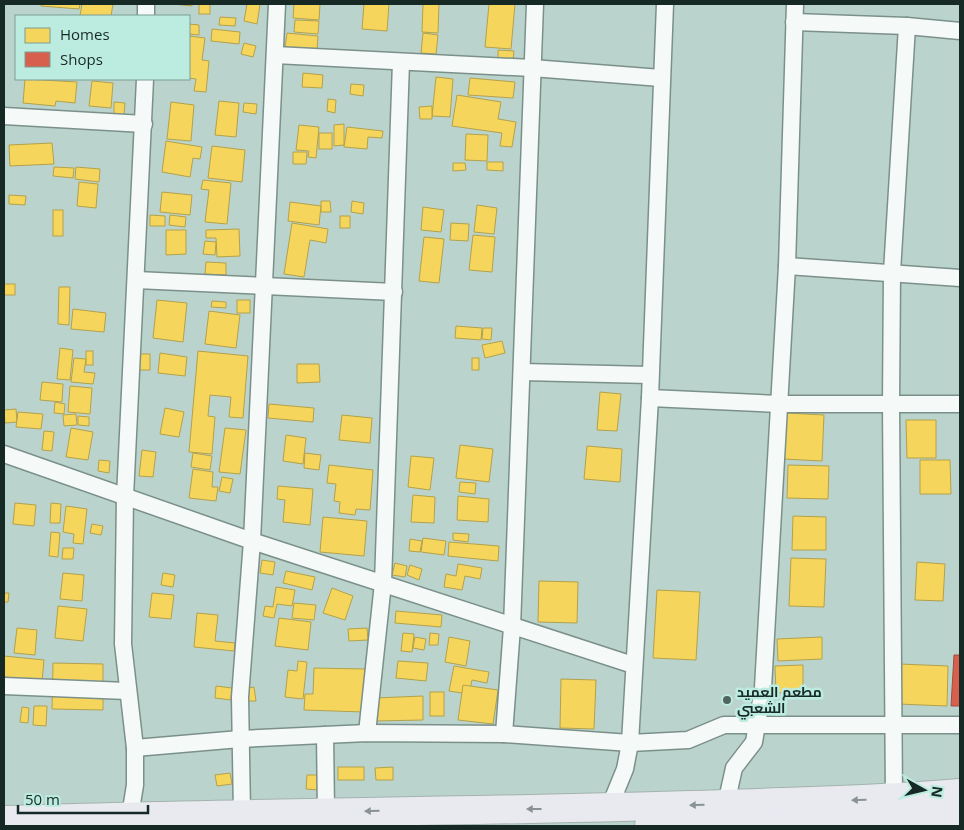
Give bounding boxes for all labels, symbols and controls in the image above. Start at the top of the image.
legend [15,15,190,80]
text: Homes [60,24,110,44]
text: Shops [60,49,103,69]
place label: مطعم العميد الشعبي [737,682,822,720]
marker: مطعم العميد الشعبي [721,694,733,706]
north arrow [899,765,949,815]
scale bar [18,782,148,814]
text: N [927,785,948,799]
text: 50 m [25,789,60,809]
one-way arrow [851,796,867,804]
one-way arrow [689,801,705,809]
one-way arrow [526,805,542,813]
one-way arrow [364,807,380,815]

